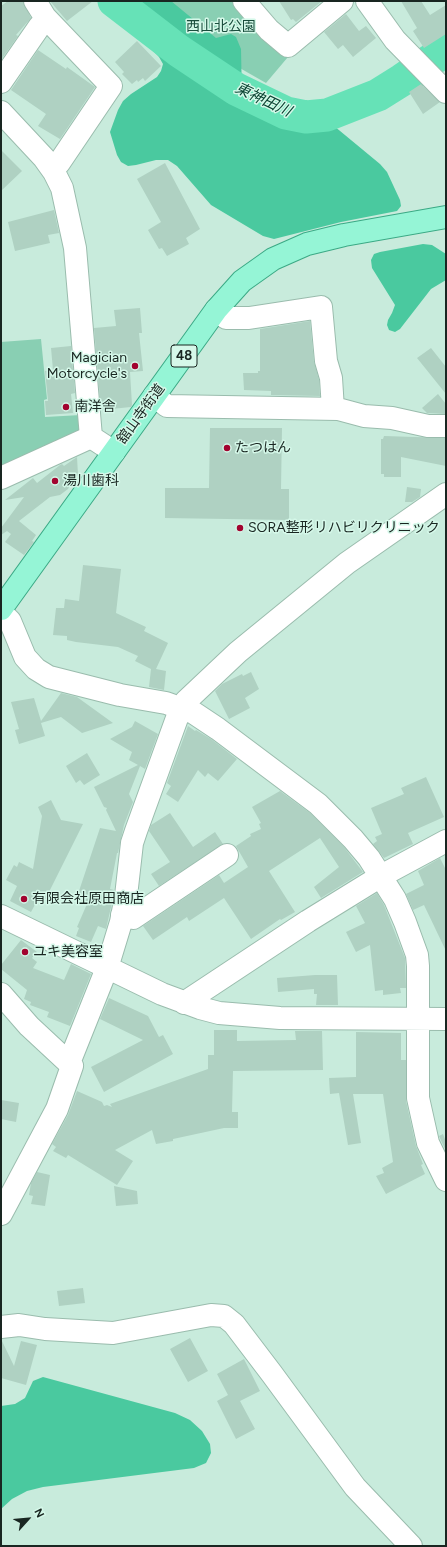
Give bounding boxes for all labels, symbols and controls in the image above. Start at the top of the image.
park label: 西山北公園 [186,19,256,35]
water label: 東神田川 [232,79,294,121]
road number: 48 [171,345,197,367]
place label: Magician Motorcycle's [47,350,127,382]
marker: Magician Motorcycle's [130,361,140,371]
street label: 舘山寺街道 [114,381,168,447]
place label: 南洋舎 [74,399,116,415]
marker: 南洋舎 [61,402,71,412]
place label: たつはん [235,440,291,456]
marker: たつはん [222,443,232,453]
place label: 湯川歯科 [63,473,119,489]
marker: 湯川歯科 [50,476,60,486]
place label: SORA整形リハビリクリニック [248,520,440,536]
marker: SORA整形リハビリクリニック [235,523,245,533]
place label: 有限会社原田商店 [32,891,144,907]
marker: 有限会社原田商店 [19,894,29,904]
place label: ユキ美容室 [33,944,103,960]
marker: ユキ美容室 [20,947,30,957]
north arrow [8,1499,48,1539]
text: N [31,1507,47,1520]

